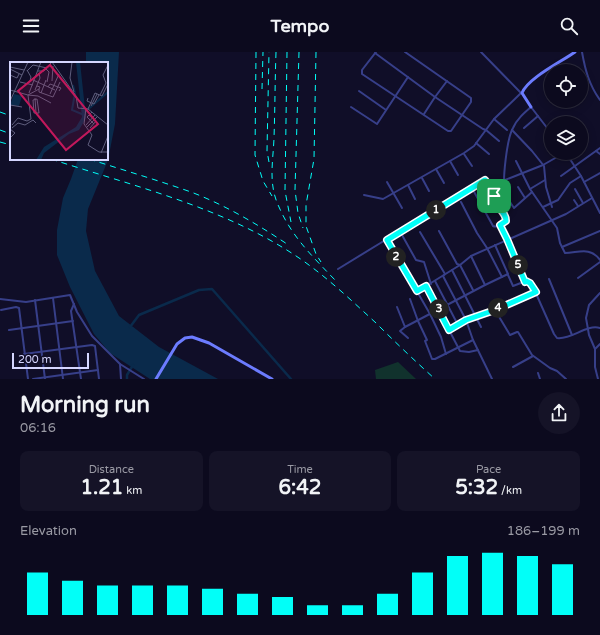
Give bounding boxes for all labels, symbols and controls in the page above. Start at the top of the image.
icon: menu [20,15,42,37]
text: Tempo [271,15,329,37]
icon: search [558,15,580,37]
inset map [10,62,108,160]
map controls [544,64,588,160]
button: locate [544,64,588,108]
button: layers [544,116,588,160]
pin [477,179,511,213]
icon: arrive [483,185,505,207]
pin: 1 [426,200,446,220]
text: 1 [433,203,439,216]
pin: 2 [386,247,406,267]
text: 2 [393,250,399,263]
pin: 5 [508,255,528,275]
text: 5 [515,258,521,271]
pin: 4 [488,298,508,318]
pin: 3 [429,299,449,319]
text: 4 [495,301,501,314]
text: 3 [436,302,442,315]
scale bar [12,351,89,370]
text: 200 m [18,353,52,366]
text: Morning run [20,392,150,418]
button: share [538,392,580,434]
text: 06:16 [20,420,56,436]
text: Distance [89,463,134,476]
text: Time [287,463,313,476]
text: Pace [476,463,501,476]
text: 1.21 [80,476,123,500]
text: 6:42 [279,476,321,500]
text: 5:32 [455,476,498,500]
text: km [123,484,142,497]
text: /km [498,484,522,497]
text: Elevation [20,523,77,539]
text: 186–199 m [507,523,580,539]

